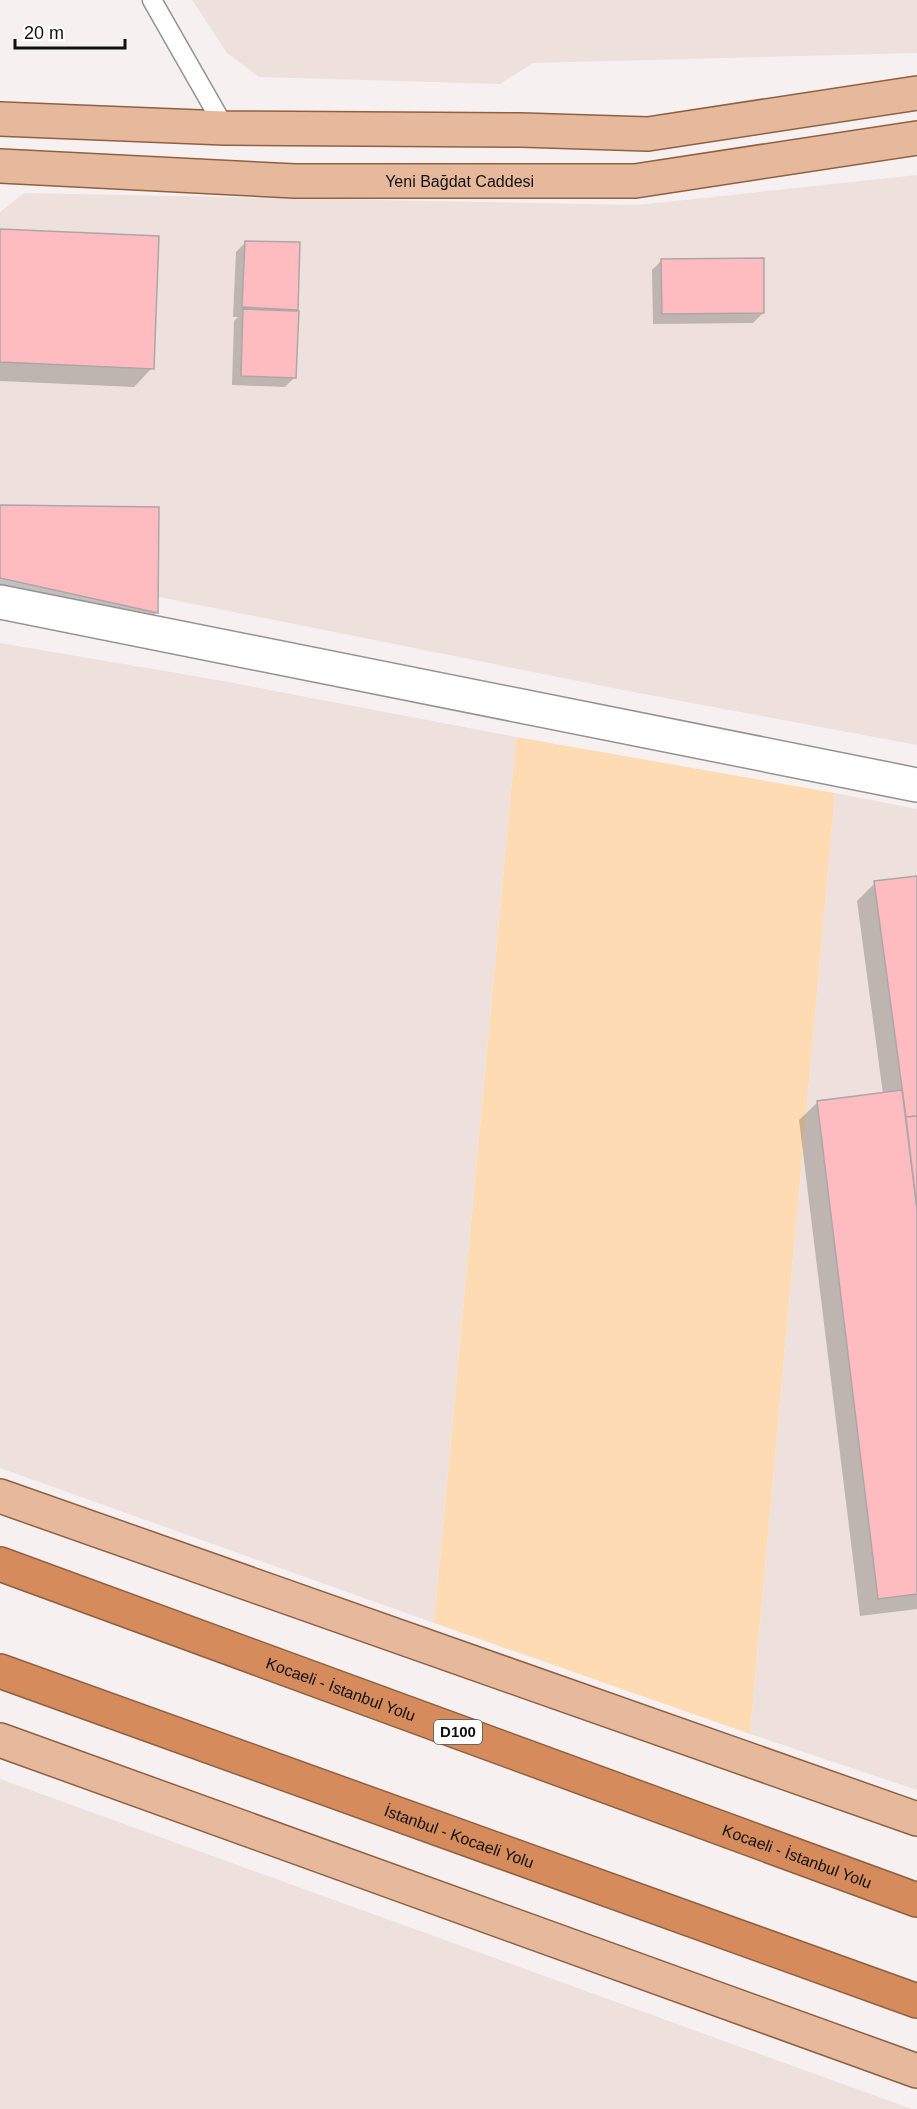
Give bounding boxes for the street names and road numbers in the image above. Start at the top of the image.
street label: Yeni Bağdat Caddesi [385,173,534,190]
street label: Kocaeli - İstanbul Yolu [264,1654,418,1724]
road number: D100 [434,1720,482,1744]
street label: İstanbul - Kocaeli Yolu [382,1801,536,1871]
street label: Kocaeli - İstanbul Yolu [720,1821,874,1892]

